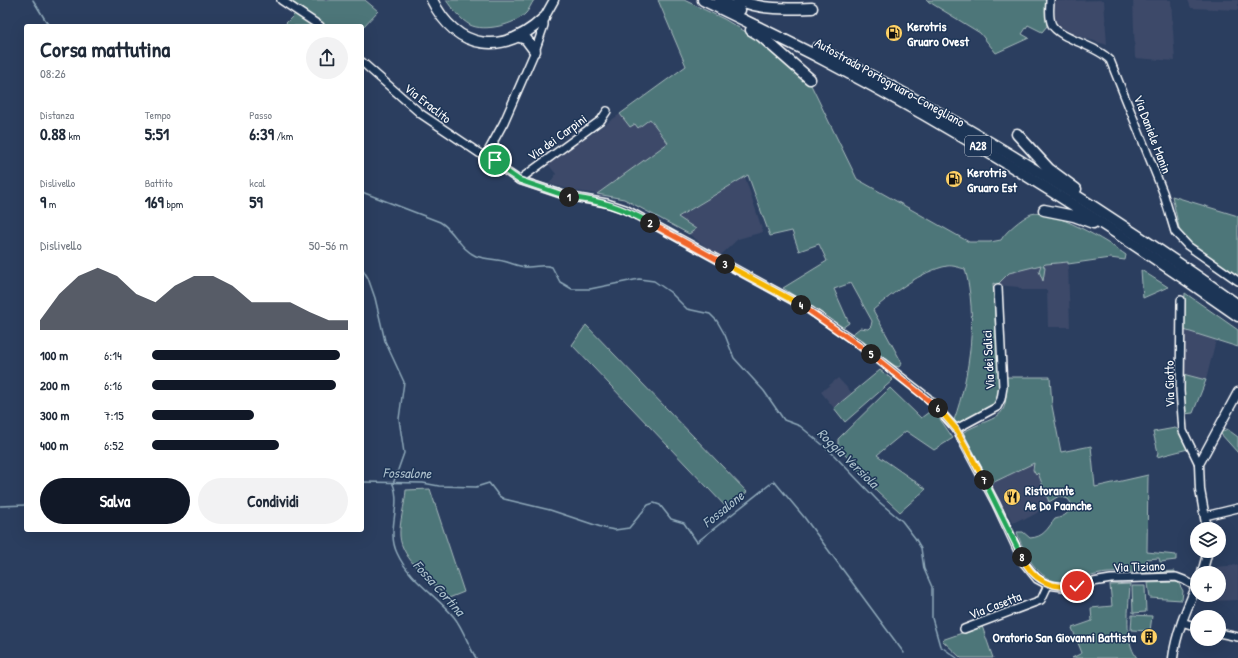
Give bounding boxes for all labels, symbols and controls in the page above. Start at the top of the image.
place label: Kerotris Gruaro Ovest [907,17,969,50]
fuel station icon: Kerotris Gruaro Ovest [884,23,904,43]
street label: Autostrada Portogruaro-Conegliano [812,33,968,131]
text: Corsa mattutina [40,34,170,64]
button: share [306,37,348,79]
text: 08:26 [40,64,66,82]
street label: Via Eraclito [401,79,455,127]
street label: Via Daniele Manin [1130,92,1176,176]
text: Distanza [40,108,74,122]
text: Tempo [145,108,171,122]
text: Passo [249,108,272,122]
street label: Via dei Carpini [524,109,590,165]
text: 0.88 [40,122,66,145]
text: 5:51 [145,122,169,145]
text: 6:39 [249,122,274,145]
text: km [66,129,81,143]
text: /km [274,129,293,143]
road number: A28 [965,136,991,156]
pin [478,143,512,177]
icon: arrive [484,149,506,171]
place label: Kerotris Gruaro Est [967,163,1018,196]
fuel station icon: Kerotris Gruaro Est [944,169,964,189]
text: Dislivello [40,176,75,190]
text: Battito [145,176,173,190]
text: kcal [249,176,265,190]
pin: 1 [559,187,579,207]
text: 9 [40,190,46,213]
text: 169 [145,190,164,213]
text: 59 [249,190,263,213]
text: 1 [567,190,571,204]
text: m [46,197,56,211]
text: bpm [164,197,183,211]
pin: 2 [640,213,660,233]
text: 2 [647,216,653,230]
text: Dislivello [40,236,82,254]
text: 50–56 m [309,236,348,254]
pin: 3 [715,254,735,274]
text: 3 [723,257,727,271]
pin: 4 [791,295,811,315]
text: 4 [799,298,803,312]
street label: Via dei Salici [977,330,999,390]
pin: 5 [861,344,881,364]
text: 100 m [40,346,68,364]
text: 6:14 [104,346,122,364]
text: 5 [869,347,873,361]
street label: Via Giotto [1160,360,1178,408]
text: 200 m [40,376,70,394]
text: 6:16 [104,376,122,394]
pin: 6 [928,398,948,418]
text: 6 [936,401,940,415]
text: 300 m [40,406,69,424]
text: 7:15 [104,406,124,424]
water label: Roggia Versiola [813,424,884,494]
text: 400 m [40,436,68,454]
text: 6:52 [104,436,124,454]
water label: Fossalone [383,463,433,482]
pin: 7 [974,470,994,490]
text: 7 [981,473,987,487]
button: Salva [40,478,190,524]
button: Condividi [198,478,348,524]
place label: Ristorante Ae Do Paanche [1025,481,1093,514]
water label: Fossalone [698,485,749,531]
restaurant icon: Ristorante Ae Do Paanche [1002,487,1022,507]
map controls [1190,522,1226,646]
button: layers [1190,522,1226,558]
pin: 8 [1012,547,1032,567]
text: 8 [1020,550,1024,564]
water label: Fossa Cortina [409,556,470,621]
street label: Via Tiziano [1113,556,1165,576]
button: + [1190,566,1226,602]
pin [1060,569,1094,603]
icon: check [1066,575,1088,597]
street label: Via Casetta [966,587,1024,623]
button: − [1190,610,1226,646]
building icon: Oratorio San Giovanni Battista [1139,627,1159,647]
place label: Oratorio San Giovanni Battista [992,628,1137,646]

